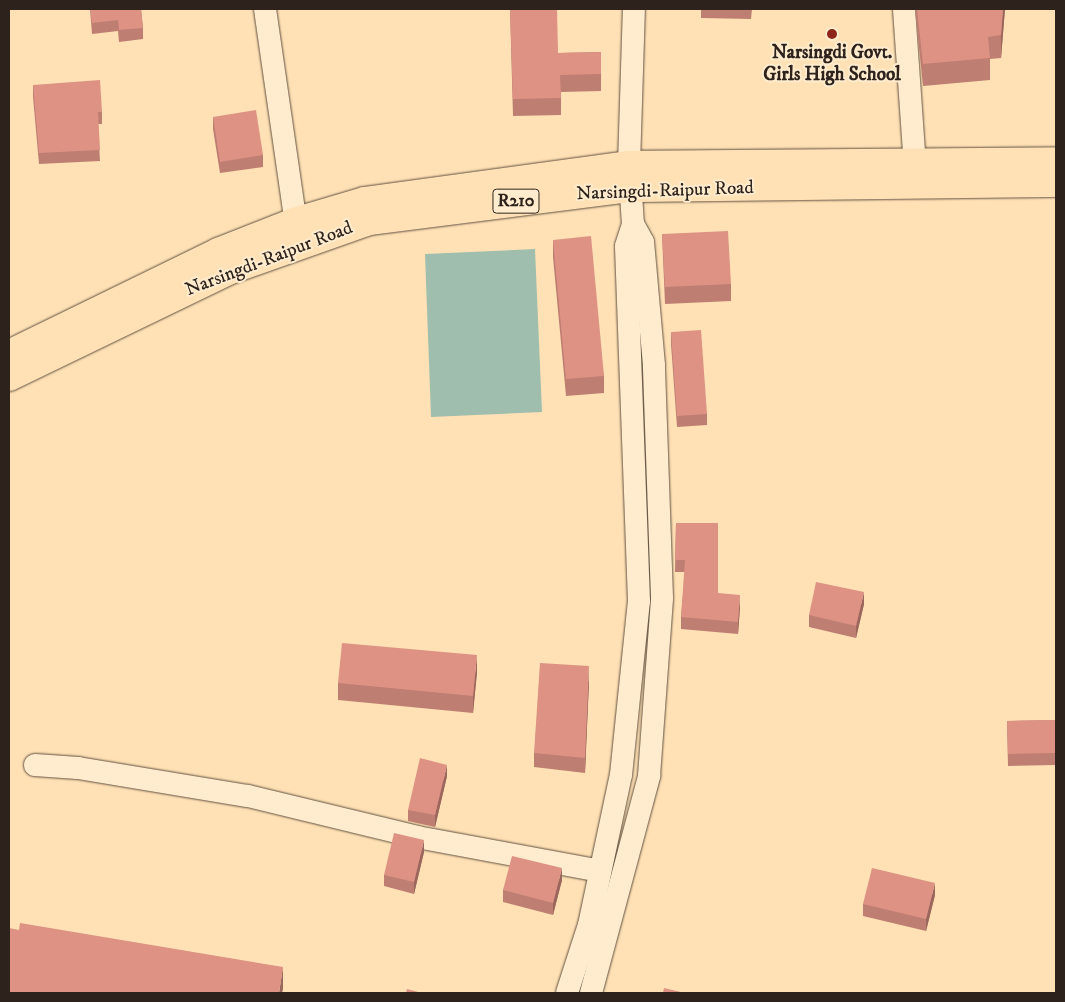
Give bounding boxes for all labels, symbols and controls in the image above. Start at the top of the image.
marker: Narsingdi Govt. Girls High School [826,28,838,40]
place label: Narsingdi Govt. Girls High School [763,42,901,86]
street label: Narsingdi-Raipur Road [576,177,754,205]
road number: R210 [492,186,540,217]
street label: Narsingdi-Raipur Road [182,217,356,301]

